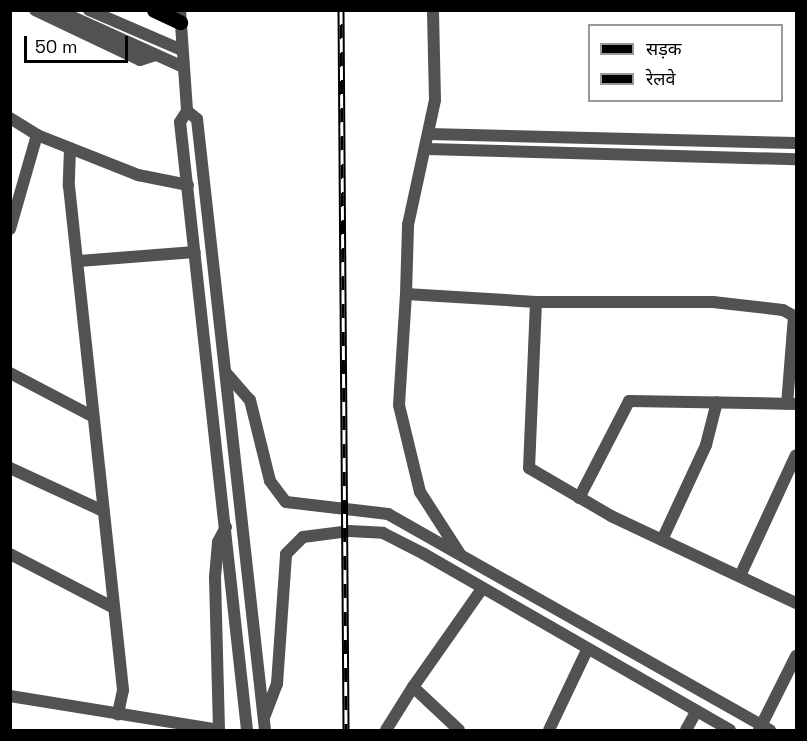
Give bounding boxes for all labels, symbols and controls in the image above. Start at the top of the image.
scale bar [27,24,130,62]
legend [588,24,783,102]
text: 50 m [35,35,77,58]
text: सड़क [646,37,682,60]
text: रेलवे [646,67,676,90]

